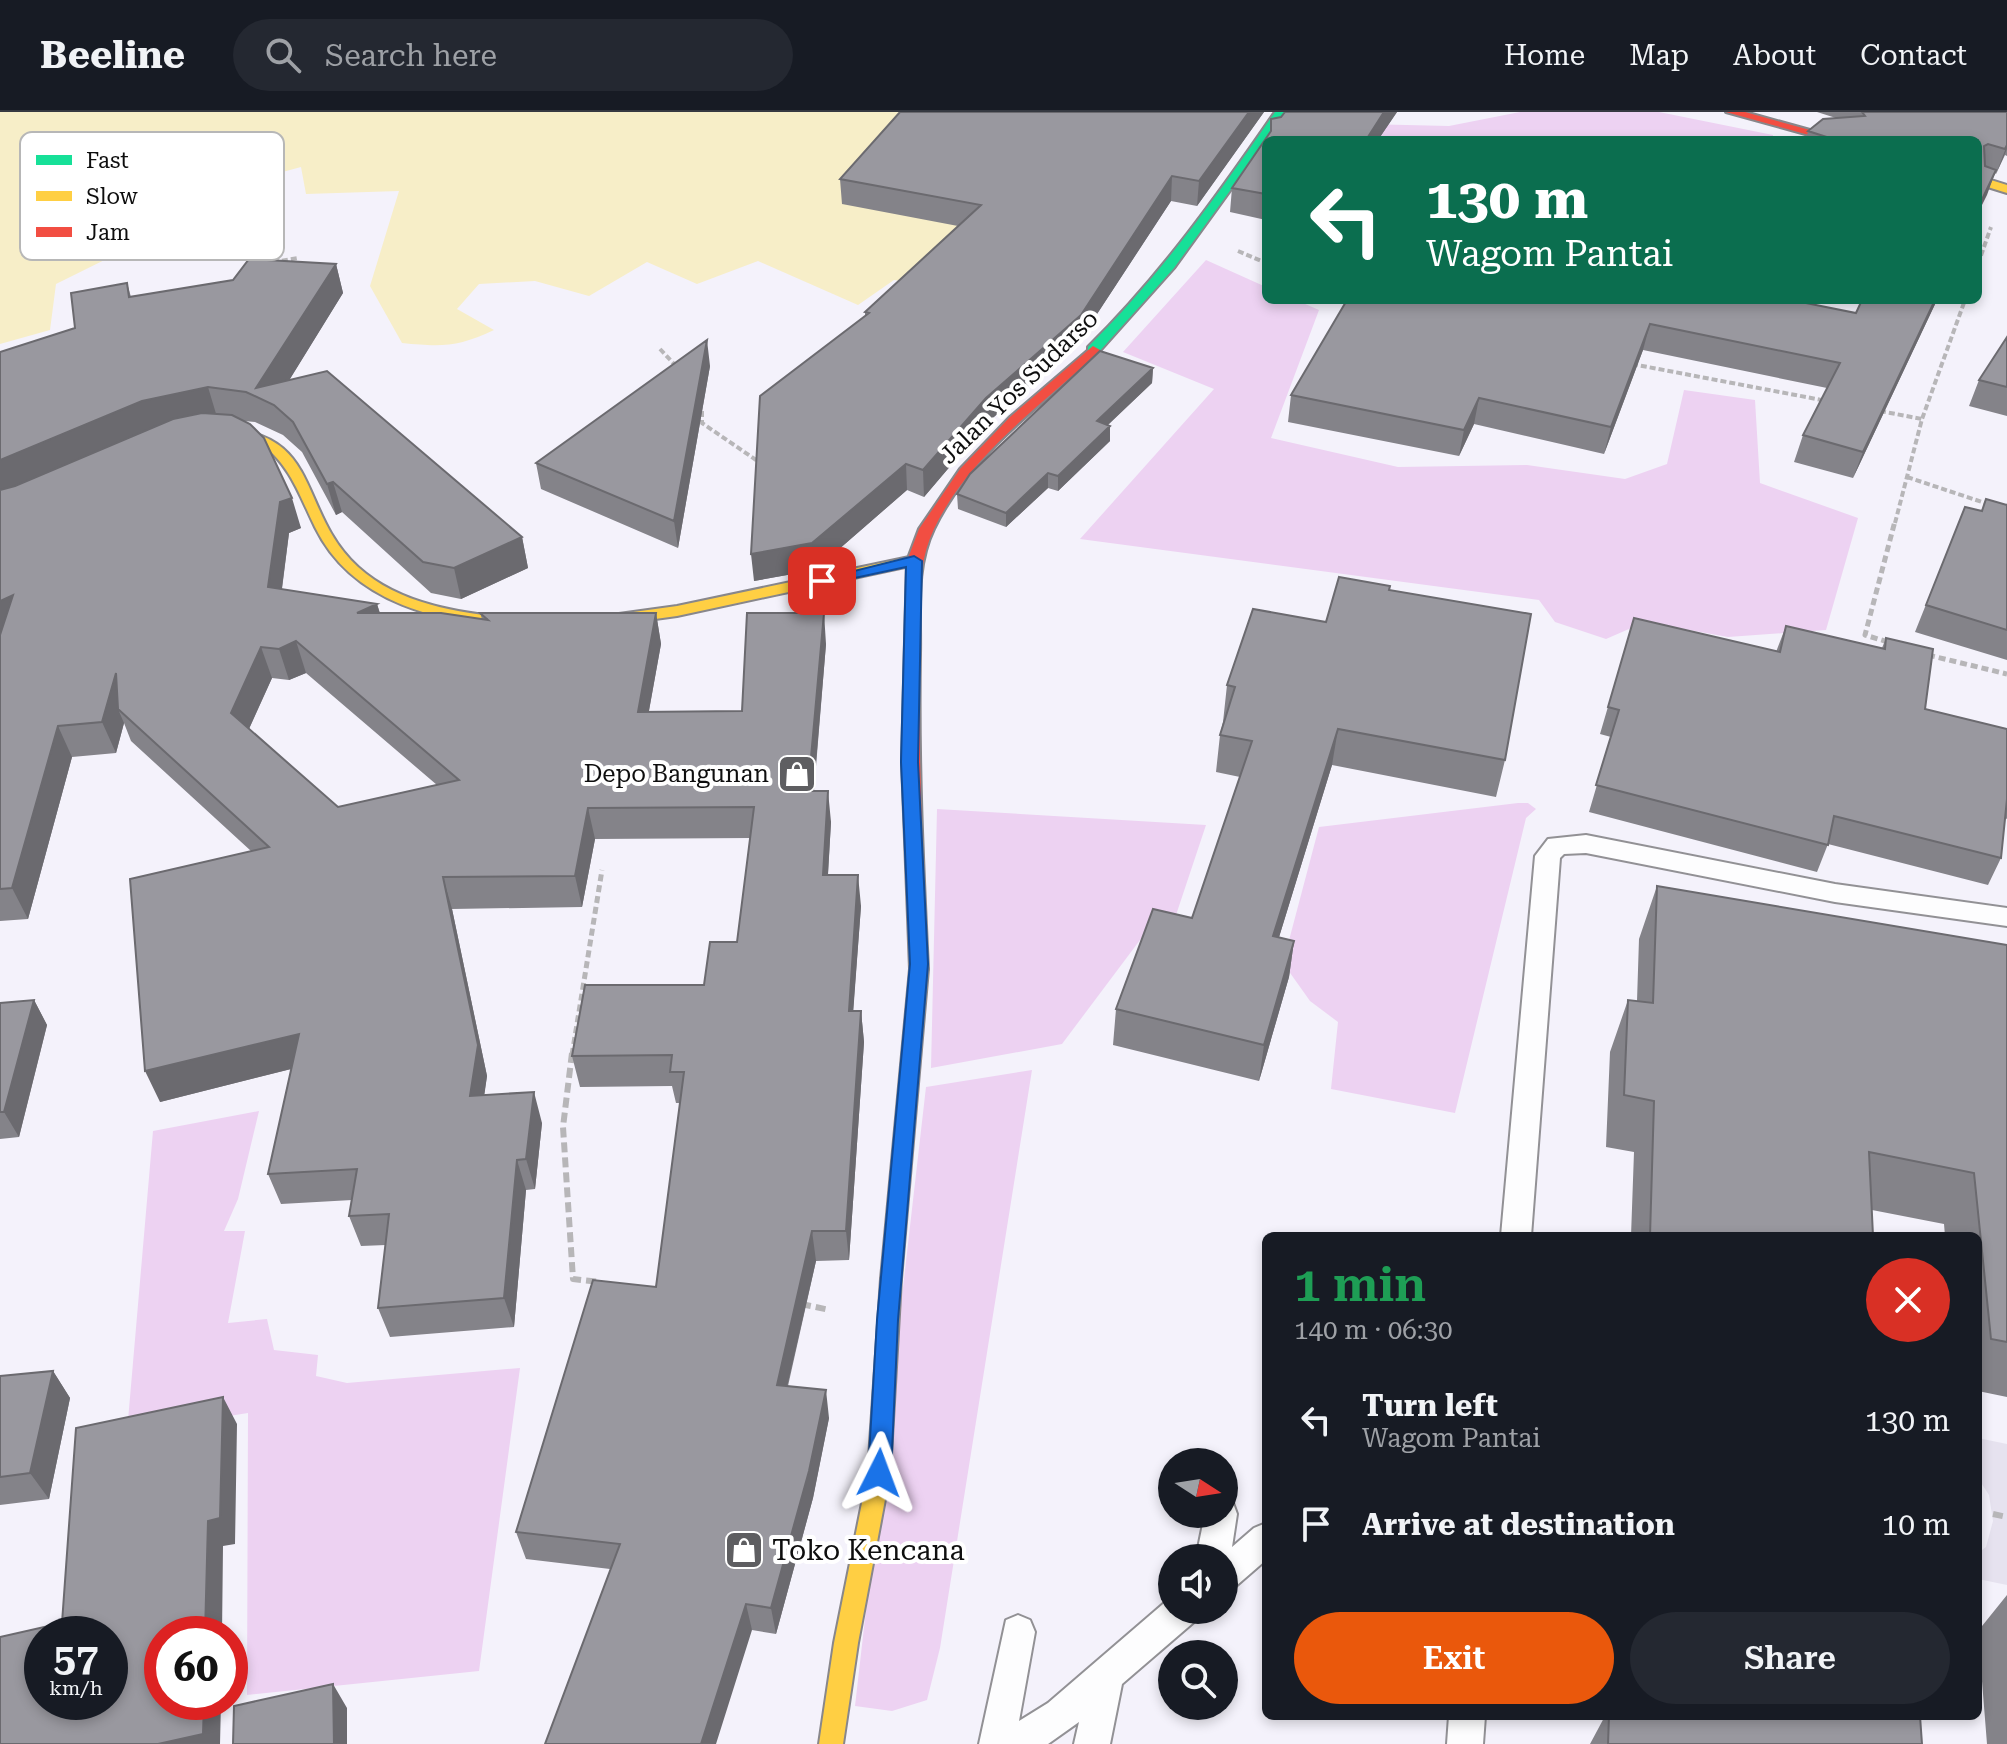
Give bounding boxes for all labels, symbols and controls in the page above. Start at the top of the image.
search box [233,19,793,91]
text: Beeline [40,33,185,77]
icon: search [261,33,305,77]
text: Search here [325,38,497,73]
text: Home [1504,39,1585,72]
text: Map [1629,39,1689,72]
text: About [1733,39,1816,72]
text: Contact [1860,39,1967,72]
legend [20,132,284,260]
text: Fast [86,148,129,173]
text: 130 m [1426,166,1588,232]
icon: left [1294,168,1398,272]
text: Slow [86,184,139,209]
text: Jam [86,220,130,245]
text: Wagom Pantai [1426,233,1673,275]
street label: Jalan Yos Sudarso [934,304,1104,470]
pin [788,547,856,615]
icon: arrive [800,559,844,603]
shop icon: Depo Bangunan [776,753,818,795]
place label: Depo Bangunan [584,760,769,788]
text: 1 min [1294,1257,1426,1313]
button: close [1866,1258,1950,1342]
text: 140 m · 06:30 [1294,1315,1453,1345]
text: Turn left [1362,1388,1498,1423]
icon: left [1294,1398,1338,1442]
text: 130 m [1865,1403,1950,1438]
text: Wagom Pantai [1362,1423,1541,1453]
position arrow [837,1431,921,1515]
north arrow [1158,1448,1238,1528]
map controls [1158,1448,1238,1720]
icon: arrive [1294,1502,1338,1546]
text: Arrive at destination [1362,1507,1675,1542]
text: 10 m [1881,1507,1950,1542]
shop icon: Toko Kencana [723,1529,765,1571]
place label: Toko Kencana [772,1534,965,1567]
button: sound [1158,1544,1238,1624]
button: Exit [1294,1612,1614,1704]
button: Share [1630,1612,1950,1704]
speed limit sign: 60 [144,1616,248,1720]
text: 57 [54,1634,98,1681]
button: search [1158,1640,1238,1720]
text: km/h [49,1676,103,1700]

